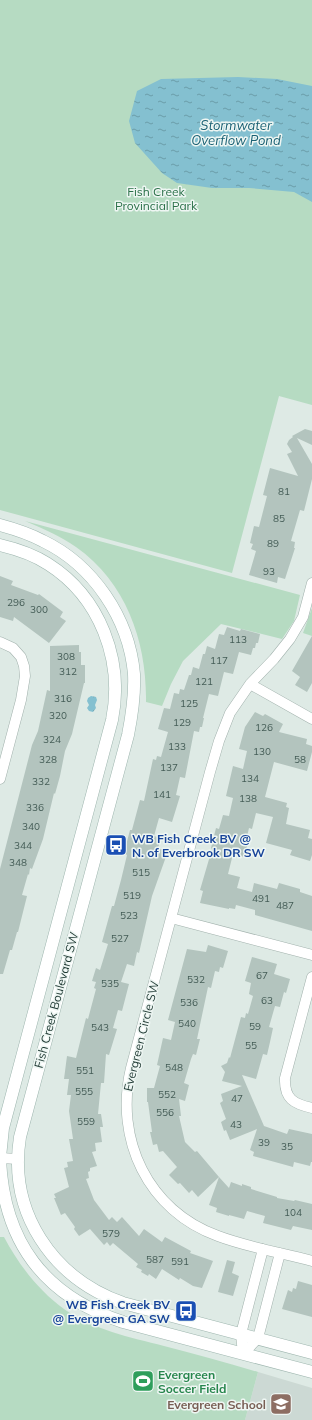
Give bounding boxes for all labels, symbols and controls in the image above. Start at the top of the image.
water label: Stormwater Overflow Pond [191,117,281,148]
park label: Fish Creek Provincial Park [115,184,198,213]
house number: 81 [278,485,290,498]
house number: 85 [273,512,285,525]
house number: 89 [267,537,279,550]
house number: 93 [263,565,275,578]
house number: 296 [7,596,25,609]
house number: 300 [30,603,48,616]
house number: 113 [229,633,247,646]
house number: 308 [57,650,75,663]
house number: 117 [210,654,228,667]
house number: 312 [59,665,77,678]
house number: 121 [195,675,213,688]
house number: 316 [54,692,72,705]
house number: 125 [180,697,198,710]
house number: 320 [49,709,67,722]
house number: 129 [173,716,191,729]
house number: 126 [255,721,273,734]
house number: 324 [43,733,61,746]
house number: 133 [168,740,186,753]
house number: 130 [253,745,271,758]
house number: 328 [39,753,57,766]
house number: 58 [294,753,306,766]
house number: 137 [160,761,178,774]
house number: 134 [241,772,259,785]
house number: 332 [32,775,50,788]
house number: 141 [153,788,171,801]
house number: 138 [239,792,257,805]
house number: 336 [26,801,44,814]
house number: 340 [22,820,40,833]
place label: WB Fish Creek BV @ N. of Everbrook DR SW [132,831,265,860]
bus stop icon: WB Fish Creek BV @ N. of Everbrook DR SW [103,832,129,858]
house number: 344 [14,839,32,852]
house number: 348 [9,856,27,869]
house number: 515 [132,866,150,879]
house number: 519 [123,889,141,902]
house number: 491 [252,892,270,905]
house number: 487 [276,899,294,912]
house number: 523 [120,909,138,922]
street label: Fish Creek Boulevard SW [31,930,81,1070]
house number: 527 [111,932,129,945]
house number: 67 [256,969,268,982]
house number: 532 [187,973,205,986]
house number: 535 [101,977,119,990]
street label: Evergreen Circle SW [120,979,162,1093]
house number: 63 [261,994,273,1007]
house number: 536 [180,996,198,1009]
house number: 540 [178,1017,196,1030]
house number: 59 [249,1020,261,1033]
house number: 543 [91,1021,109,1034]
house number: 55 [245,1039,257,1052]
house number: 548 [165,1061,183,1074]
house number: 551 [76,1064,94,1077]
house number: 555 [75,1085,93,1098]
house number: 552 [158,1088,176,1101]
house number: 47 [231,1092,243,1105]
house number: 556 [156,1106,174,1119]
house number: 559 [77,1115,95,1128]
house number: 43 [230,1118,242,1131]
house number: 39 [258,1136,270,1149]
house number: 35 [281,1140,293,1153]
house number: 104 [284,1206,302,1219]
house number: 579 [102,1227,120,1240]
house number: 587 [146,1253,164,1266]
house number: 591 [171,1255,189,1268]
place label: WB Fish Creek BV @ Evergreen GA SW [53,1297,171,1326]
bus stop icon: WB Fish Creek BV @ Evergreen GA SW [173,1298,199,1324]
place label: Evergreen Soccer Field [158,1367,226,1396]
sports icon: Evergreen Soccer Field [130,1368,156,1394]
school or university icon: Evergreen School [268,1391,294,1417]
place label: Evergreen School [167,1397,266,1412]

